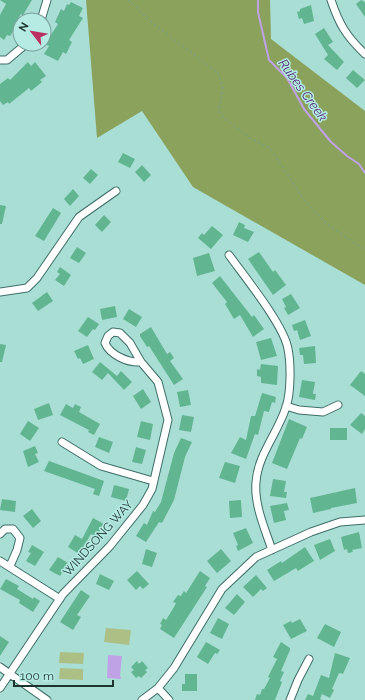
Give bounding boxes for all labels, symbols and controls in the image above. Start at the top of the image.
north arrow [12,12,52,52]
text: N [16,20,32,34]
water label: Rubes Creek [275,56,331,124]
street label: WINDSONG WAY [60,497,136,579]
scale bar [14,662,113,688]
text: 100 m [20,669,54,683]

